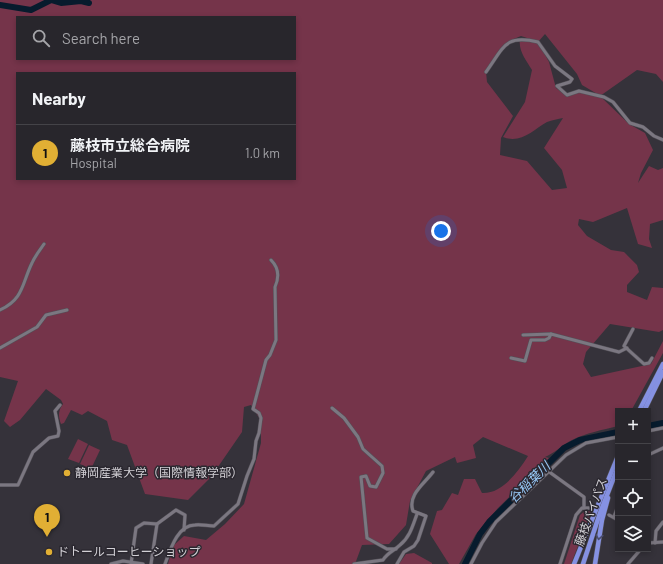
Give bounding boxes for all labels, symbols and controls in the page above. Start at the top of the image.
search box [16,16,296,60]
icon: search [30,27,52,49]
text: Search here [62,29,140,47]
text: Nearby [32,88,86,108]
text: 藤枝市立総合病院 [70,136,190,154]
text: 1 [43,145,47,161]
text: 1.0 km [245,145,280,161]
text: Hospital [70,155,117,171]
your location [431,221,451,241]
map controls [615,408,651,552]
button: + [615,408,651,444]
button: − [615,444,651,480]
water label: 谷稲葉川 [505,457,555,506]
place label: 静岡産業大学（国際情報学部） [75,465,243,479]
marker: 静岡産業大学（国際情報学部） [62,468,72,478]
street label: 藤枝バイパス [571,476,609,548]
button: locate [615,480,651,516]
pin: 1 [34,504,60,537]
button: layers [615,516,651,552]
one-way arrow [595,534,604,540]
place label: ドトールコーヒーショップ [57,544,201,558]
marker: ドトールコーヒーショップ [44,547,54,557]

